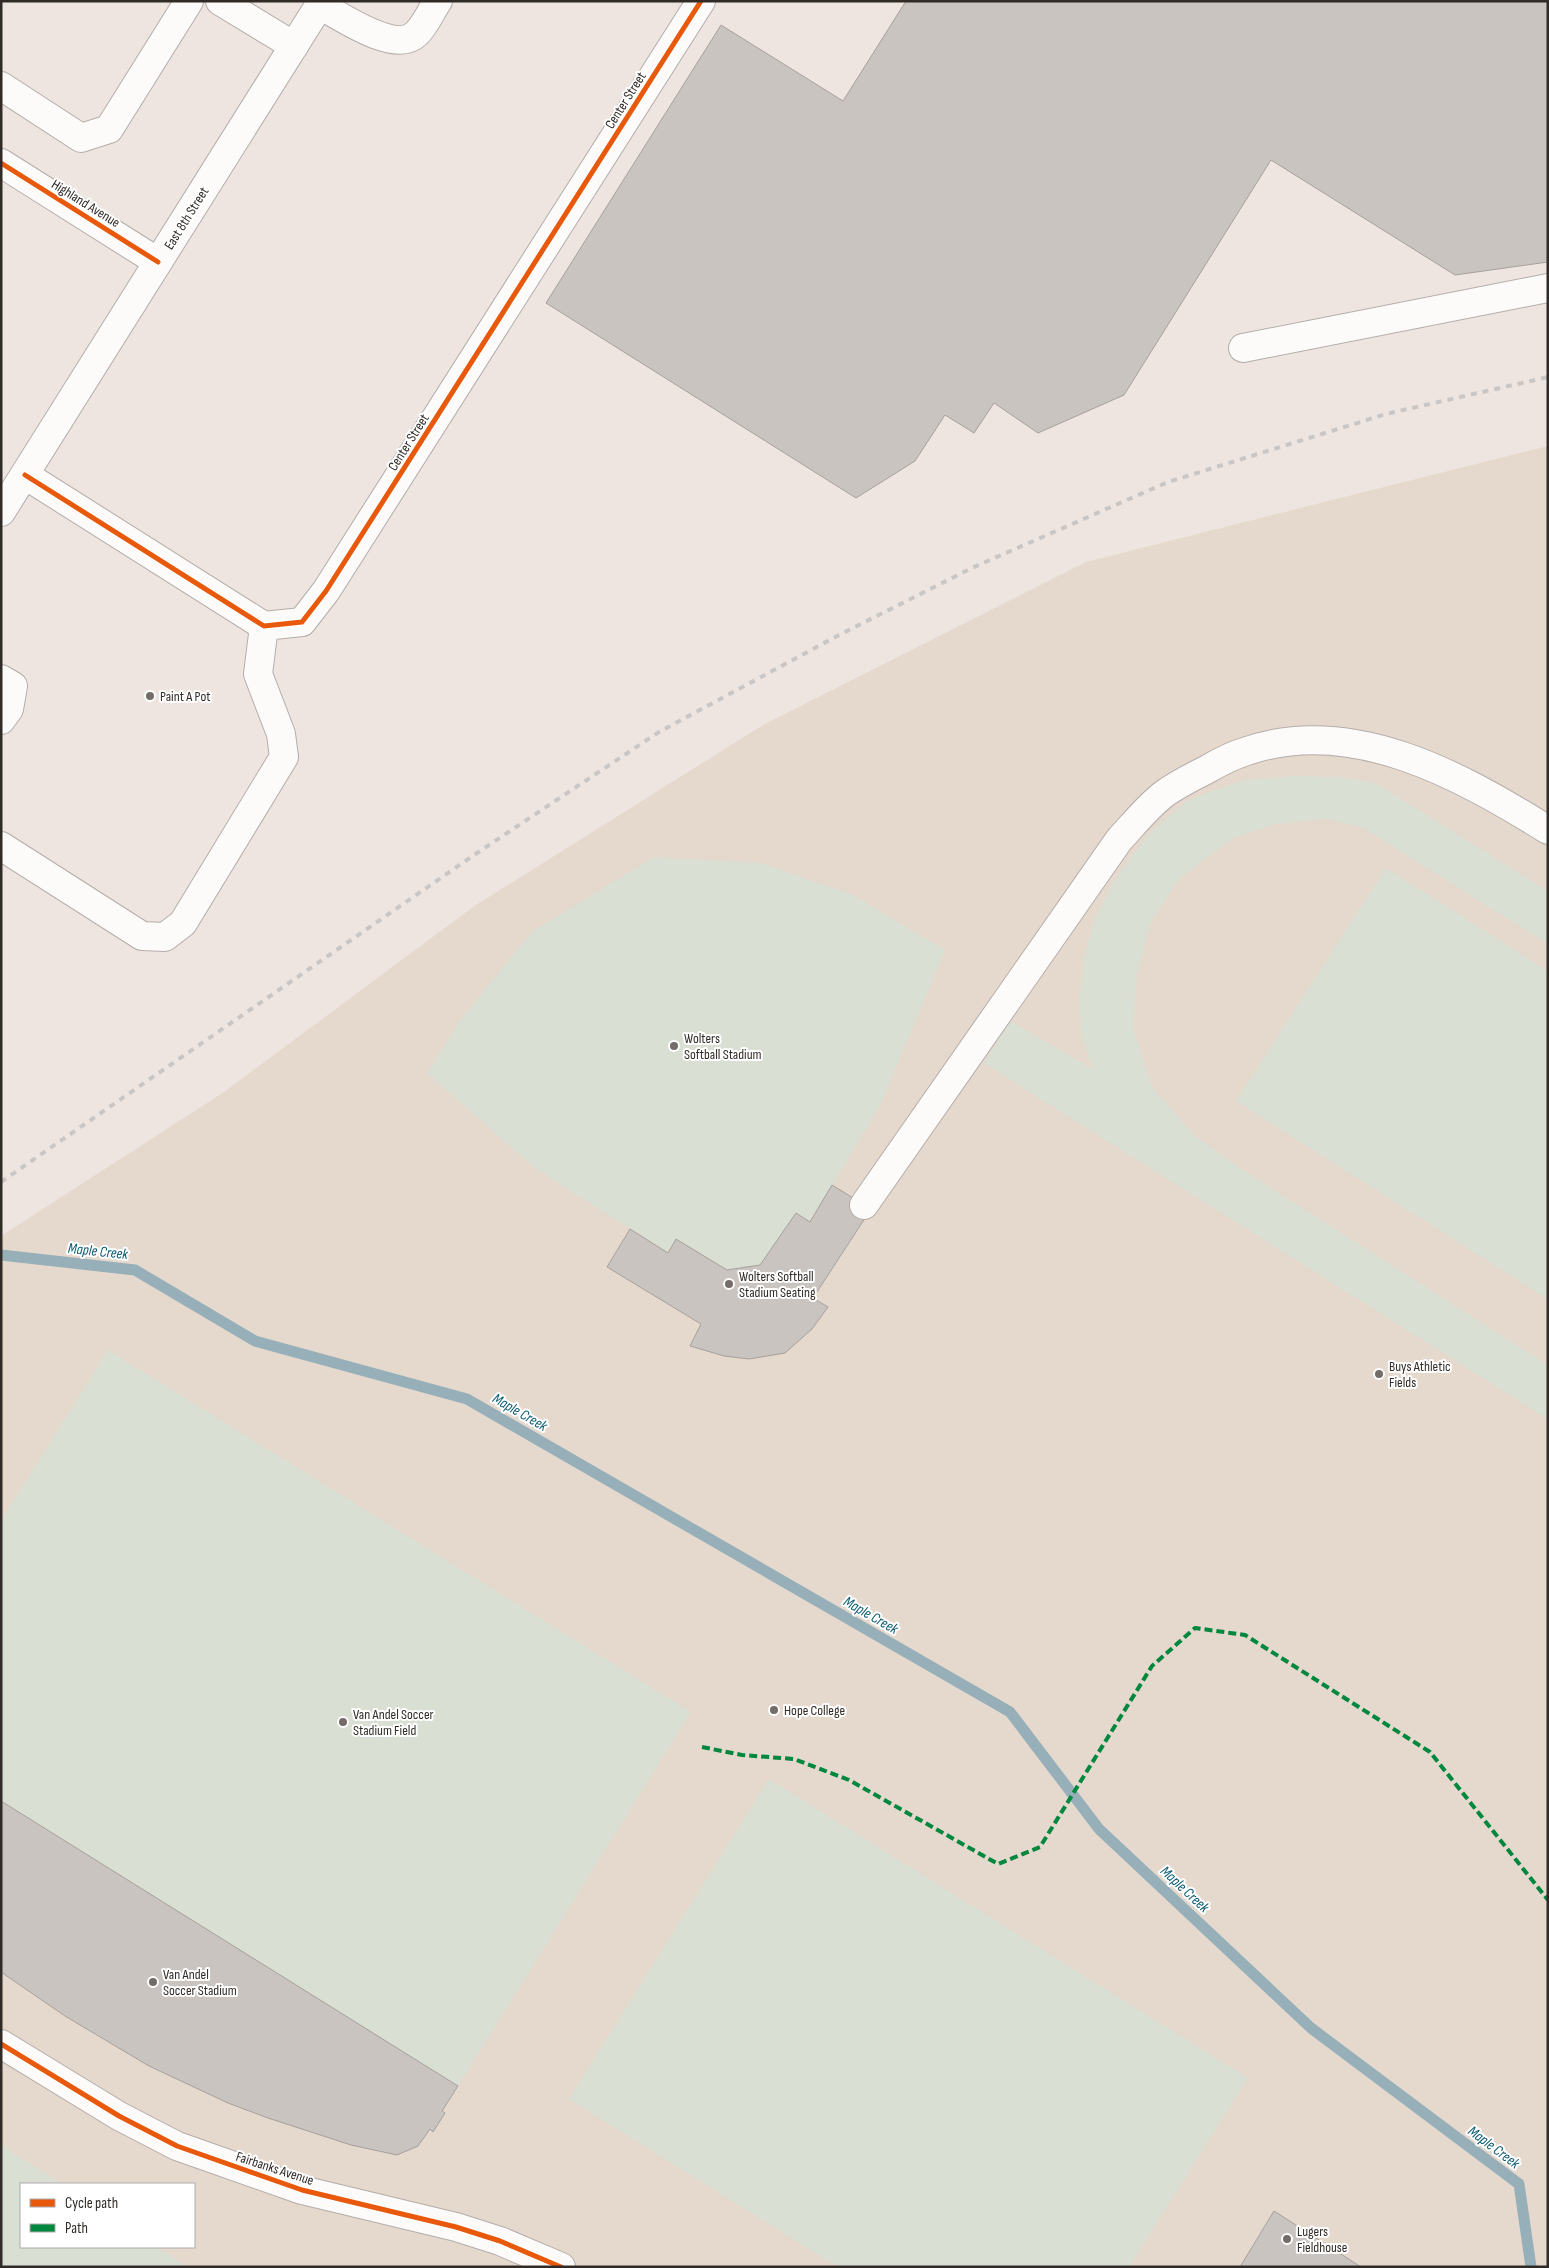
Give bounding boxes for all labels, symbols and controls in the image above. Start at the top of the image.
street label: Center Street [601,69,650,132]
street label: Highland Avenue [48,176,123,231]
street label: East 8th Street [160,184,212,253]
street label: Center Street [384,411,433,474]
place label: Paint A Pot [160,688,211,705]
marker: Paint A Pot [144,690,156,702]
place label: Wolters Softball Stadium [684,1030,762,1063]
marker: Wolters Softball Stadium [668,1040,680,1052]
water label: Maple Creek [67,1239,129,1264]
place label: Wolters Softball Stadium Seating [739,1268,816,1301]
marker: Wolters Softball Stadium Seating [723,1278,735,1290]
place label: Buys Athletic Fields [1389,1358,1451,1391]
marker: Buys Athletic Fields [1373,1368,1385,1380]
water label: Maple Creek [489,1389,551,1436]
water label: Maple Creek [840,1592,902,1639]
place label: Hope College [784,1702,845,1719]
marker: Hope College [768,1704,780,1716]
place label: Van Andel Soccer Stadium Field [353,1706,434,1739]
marker: Van Andel Soccer Stadium Field [337,1716,349,1728]
water label: Maple Creek [1156,1862,1213,1917]
place label: Van Andel Soccer Stadium [163,1966,237,1999]
marker: Van Andel Soccer Stadium [147,1976,159,1988]
water label: Maple Creek [1464,2122,1524,2173]
street label: Fairbanks Avenue [234,2148,316,2189]
legend [20,2183,195,2248]
text: Cycle path [65,2194,118,2213]
text: Path [65,2219,88,2238]
place label: Lugers Fieldhouse [1297,2223,1348,2256]
marker: Lugers Fieldhouse [1281,2233,1293,2245]

